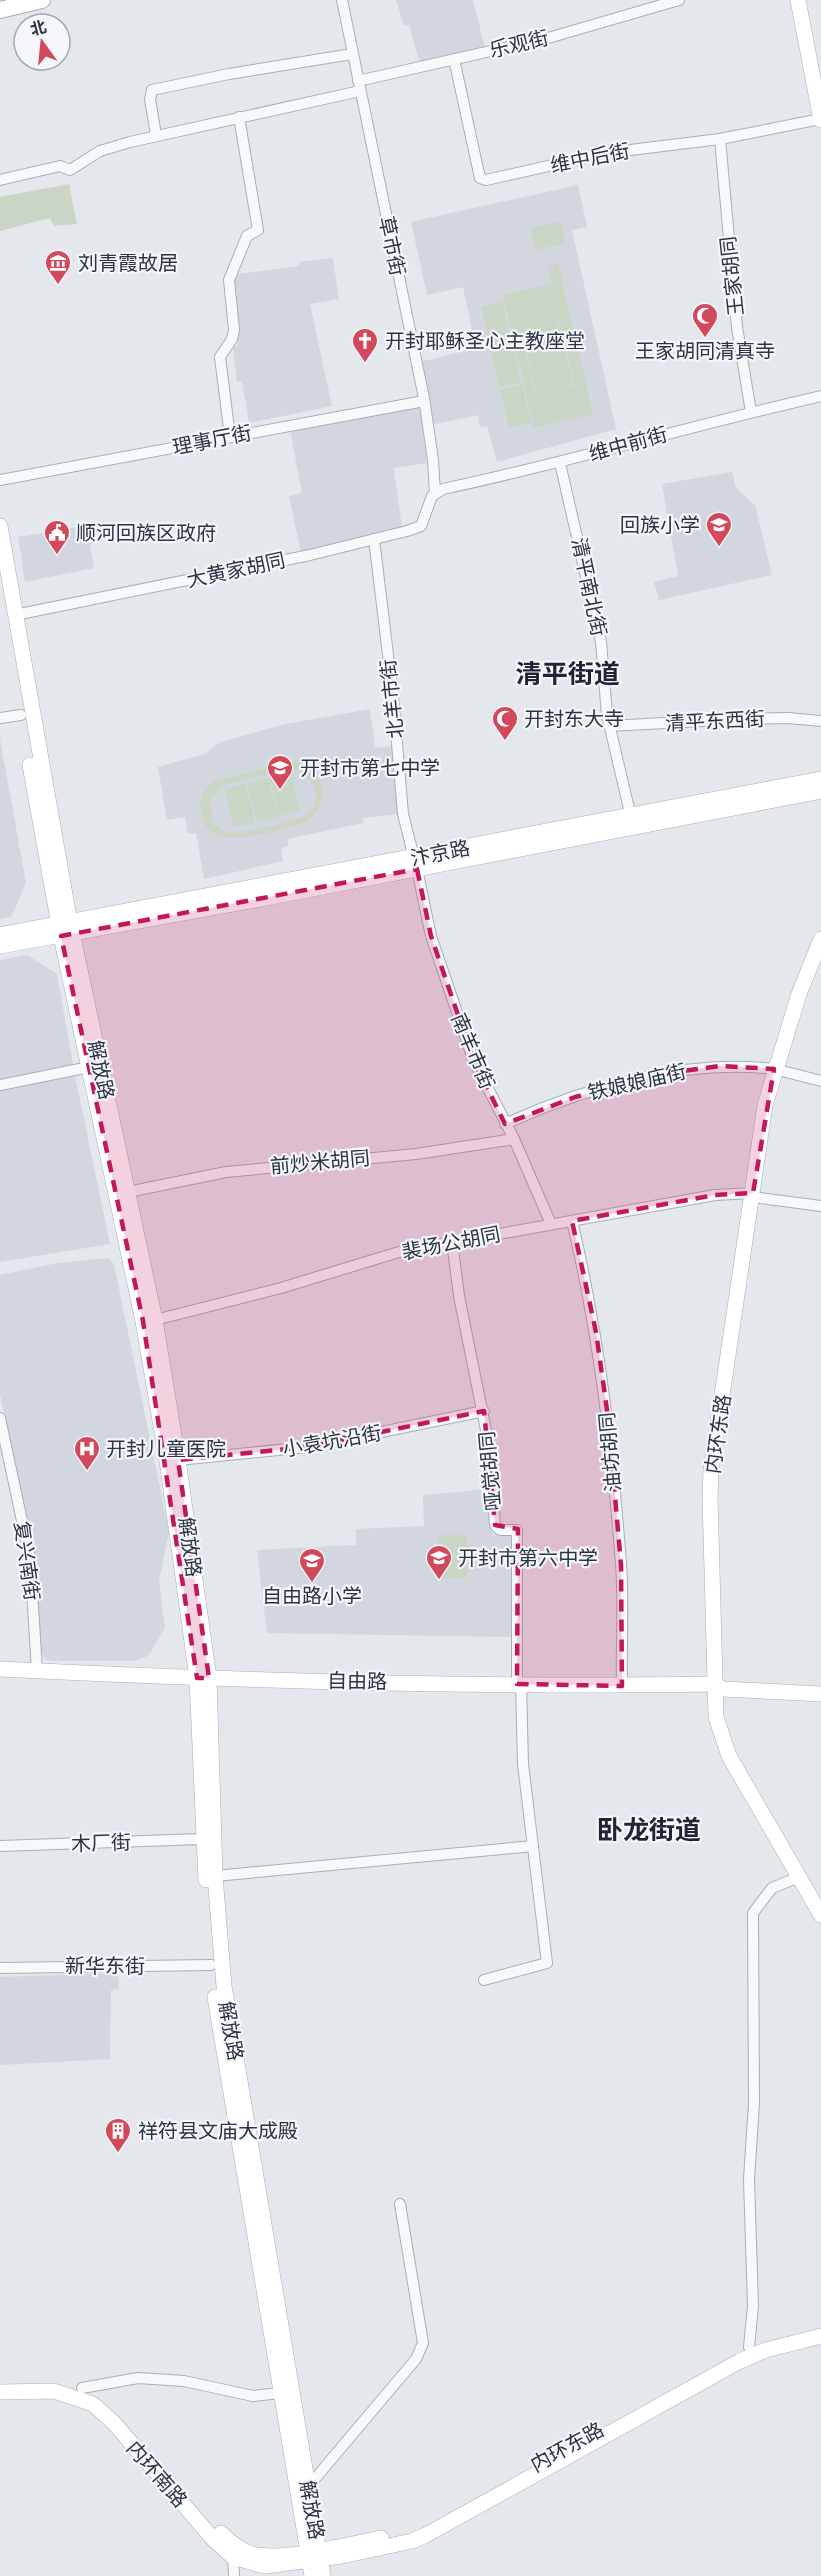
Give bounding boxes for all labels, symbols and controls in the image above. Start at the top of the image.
north arrow [12,12,72,72]
text: 北 [28,16,48,39]
street label: 乐观街 [487,25,551,63]
street label: 维中后街 [548,138,632,178]
street label: 草市街 [373,214,411,278]
street label: 王家胡同 [715,235,749,317]
museum icon: 刘青霞故居 [43,248,73,286]
place label: 刘青霞故居 [78,250,178,276]
mosque icon: 王家胡同清真寺 [690,301,720,339]
church icon: 开封耶稣圣心主教座堂 [350,326,380,364]
place label: 开封耶稣圣心主教座堂 [385,328,585,354]
place label: 王家胡同清真寺 [635,338,775,364]
street label: 理事厅街 [170,420,254,460]
street label: 维中前街 [586,421,670,467]
school or university icon: 回族小学 [704,510,734,548]
place label: 回族小学 [620,512,700,538]
public building icon: 顺河回族区政府 [42,518,72,556]
place label: 顺河回族区政府 [76,520,216,546]
street label: 清平南北街 [566,535,612,639]
street label: 大黄家胡同 [184,547,288,593]
district label: 清平街道 [516,657,620,690]
street label: 北羊市街 [375,658,409,740]
mosque icon: 开封东大寺 [490,704,520,742]
street label: 清平东西街 [664,705,766,737]
place label: 开封东大寺 [524,706,624,732]
school or university icon: 开封市第七中学 [265,753,295,791]
place label: 开封市第七中学 [300,755,440,781]
street label: 汴京路 [408,835,472,871]
street label: 南羊市街 [445,1009,501,1093]
street label: 解放路 [82,1038,120,1102]
street label: 铁娘娘庙街 [585,1058,689,1106]
street label: 前炒米胡同 [269,1145,371,1179]
street label: 裴场公胡同 [399,1221,503,1265]
street label: 内环东路 [700,1393,736,1475]
street label: 油坊胡同 [594,1411,626,1493]
street label: 小袁坑沿街 [281,1420,383,1462]
street label: 哑觉胡同 [474,1430,506,1512]
hospital icon: 开封儿童医院 [72,1434,102,1472]
place label: 开封儿童医院 [106,1436,226,1462]
street label: 解放路 [173,1515,207,1579]
street label: 复兴南街 [9,1520,45,1602]
school or university icon: 开封市第六中学 [424,1543,454,1581]
place label: 开封市第六中学 [458,1545,598,1571]
school or university icon: 自由路小学 [297,1546,327,1584]
place label: 自由路小学 [262,1583,362,1609]
street label: 自由路 [327,1667,387,1695]
district label: 卧龙街道 [597,1813,701,1846]
street label: 木厂街 [71,1829,131,1857]
street label: 新华东街 [65,1953,145,1979]
street label: 解放路 [213,1999,249,2063]
building icon: 祥符县文庙大成殿 [103,2116,133,2154]
place label: 祥符县文庙大成殿 [138,2118,298,2144]
street label: 内环东路 [526,2416,608,2478]
street label: 内环南路 [121,2435,193,2513]
street label: 解放路 [294,2478,330,2542]

